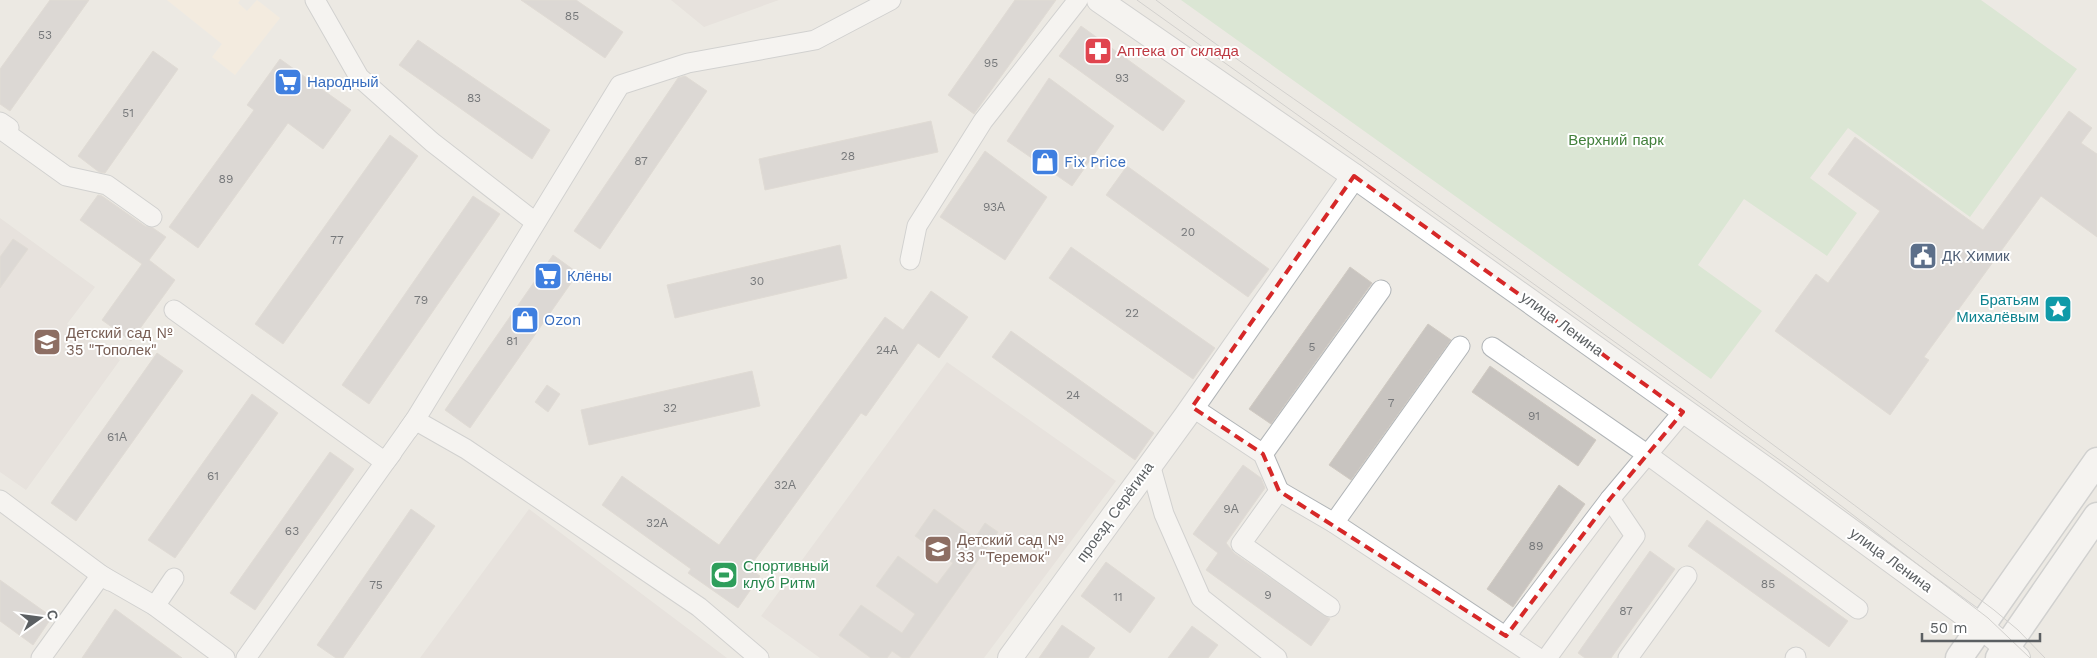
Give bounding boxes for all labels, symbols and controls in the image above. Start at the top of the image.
house number: 85 [565,9,579,23]
house number: 53 [38,28,52,42]
pharmacy icon: Аптека от склада [1083,36,1113,66]
place label: Аптека от склада [1117,42,1240,60]
house number: 95 [984,56,998,70]
supermarket icon: Народный [273,67,303,97]
house number: 93 [1115,71,1129,85]
place label: Народный [307,73,379,91]
house number: 83 [467,91,481,105]
house number: 51 [122,106,134,120]
park label: Верхний парк [1568,131,1664,149]
shop icon: Fix Price [1030,147,1060,177]
house number: 28 [841,149,855,163]
place label: Fix Price [1064,153,1126,171]
house number: 87 [634,154,648,168]
house number: 89 [219,172,233,186]
house number: 93А [983,200,1005,214]
house number: 20 [1181,225,1195,239]
house number: 77 [330,233,344,247]
public building icon: ДК Химик [1908,241,1938,271]
place label: ДК Химик [1942,247,2010,265]
supermarket icon: Клёны [533,261,563,291]
place label: Клёны [567,267,612,285]
house number: 30 [750,274,764,288]
street label: улица Ленина [1517,288,1607,360]
place label: Братьям Михалёвым [1956,291,2039,326]
house number: 79 [414,293,428,307]
place icon: Братьям Михалёвым [2043,294,2073,324]
shop icon: Ozon [510,305,540,335]
house number: 22 [1125,306,1139,320]
place label: Ozon [544,311,581,329]
place label: Детский сад № 35 "Тополек" [66,324,173,359]
school or university icon: Детский сад № 35 "Тополек" [32,327,62,357]
house number: 81 [506,334,518,348]
house number: 5 [1309,340,1316,354]
house number: 24А [876,343,898,357]
house number: 24 [1066,388,1080,402]
house number: 7 [1388,396,1395,410]
house number: 32 [663,401,677,415]
house number: 91 [1528,409,1540,423]
house number: 61А [107,430,127,444]
street label: проезд Серёгина [1073,458,1158,566]
house number: 61 [207,469,219,483]
house number: 32А [774,478,796,492]
house number: 9А [1223,502,1239,516]
house number: 32А [646,516,668,530]
house number: 63 [285,524,299,538]
street label: улица Ленина [1846,524,1936,596]
place label: Детский сад № 33 "Теремок" [957,531,1064,566]
school or university icon: Детский сад № 33 "Теремок" [923,534,953,564]
house number: 89 [1529,539,1543,553]
place label: Спортивный клуб Ритм [743,557,829,592]
sports icon: Спортивный клуб Ритм [709,560,739,590]
house number: 85 [1761,577,1775,591]
house number: 75 [369,578,383,592]
house number: 9 [1264,588,1272,602]
house number: 11 [1113,590,1123,604]
north arrow [15,593,65,643]
house number: 87 [1619,604,1633,618]
text: С [44,608,62,622]
scale bar [1922,610,2040,642]
text: 50 m [1930,619,1967,637]

